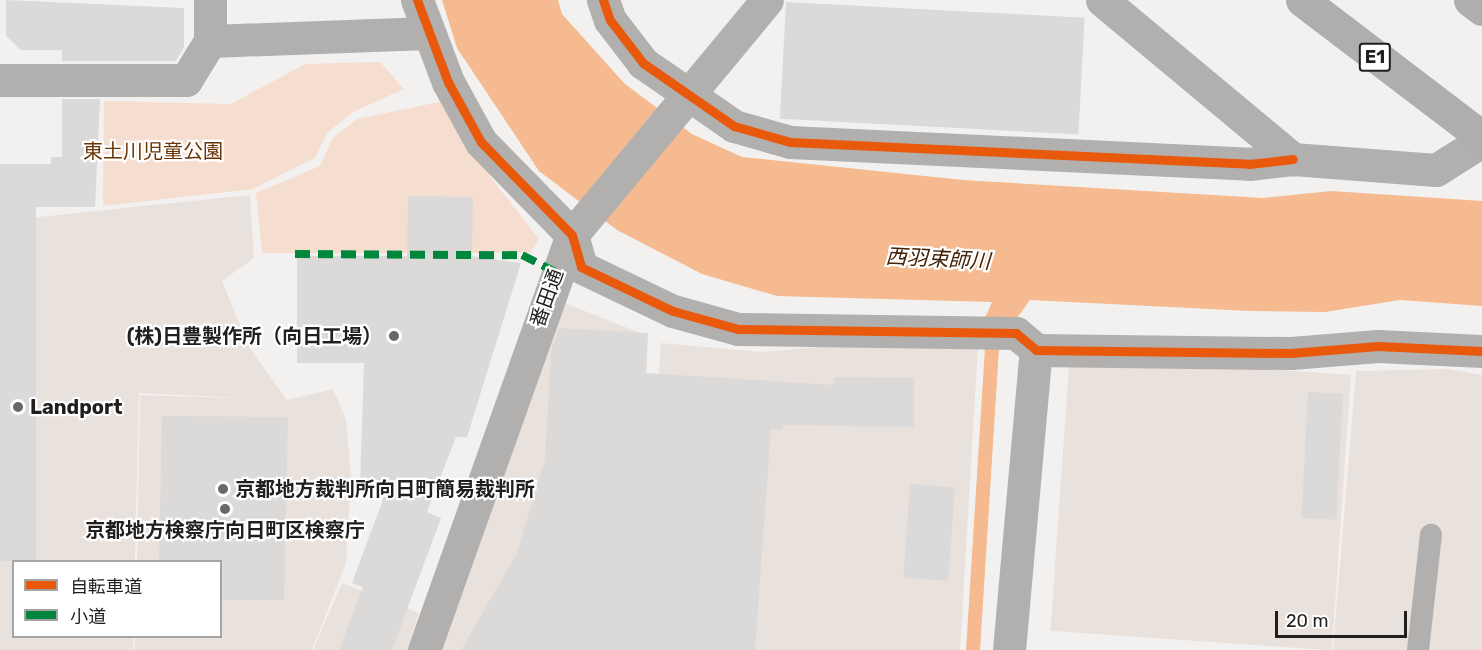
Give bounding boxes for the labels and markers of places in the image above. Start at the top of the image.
place label: (株)日豊製作所（向日工場） [127,324,382,348]
marker: (株)日豊製作所（向日工場） [387,329,401,343]
place label: Landport [30,395,122,419]
marker: Landport [11,400,25,414]
place label: 京都地方裁判所向日町簡易裁判所 [235,477,535,501]
marker: 京都地方裁判所向日町簡易裁判所 [216,482,230,496]
marker: 京都地方検察庁向日町区検察庁 [218,502,232,516]
place label: 京都地方検察庁向日町区検察庁 [85,518,365,542]

